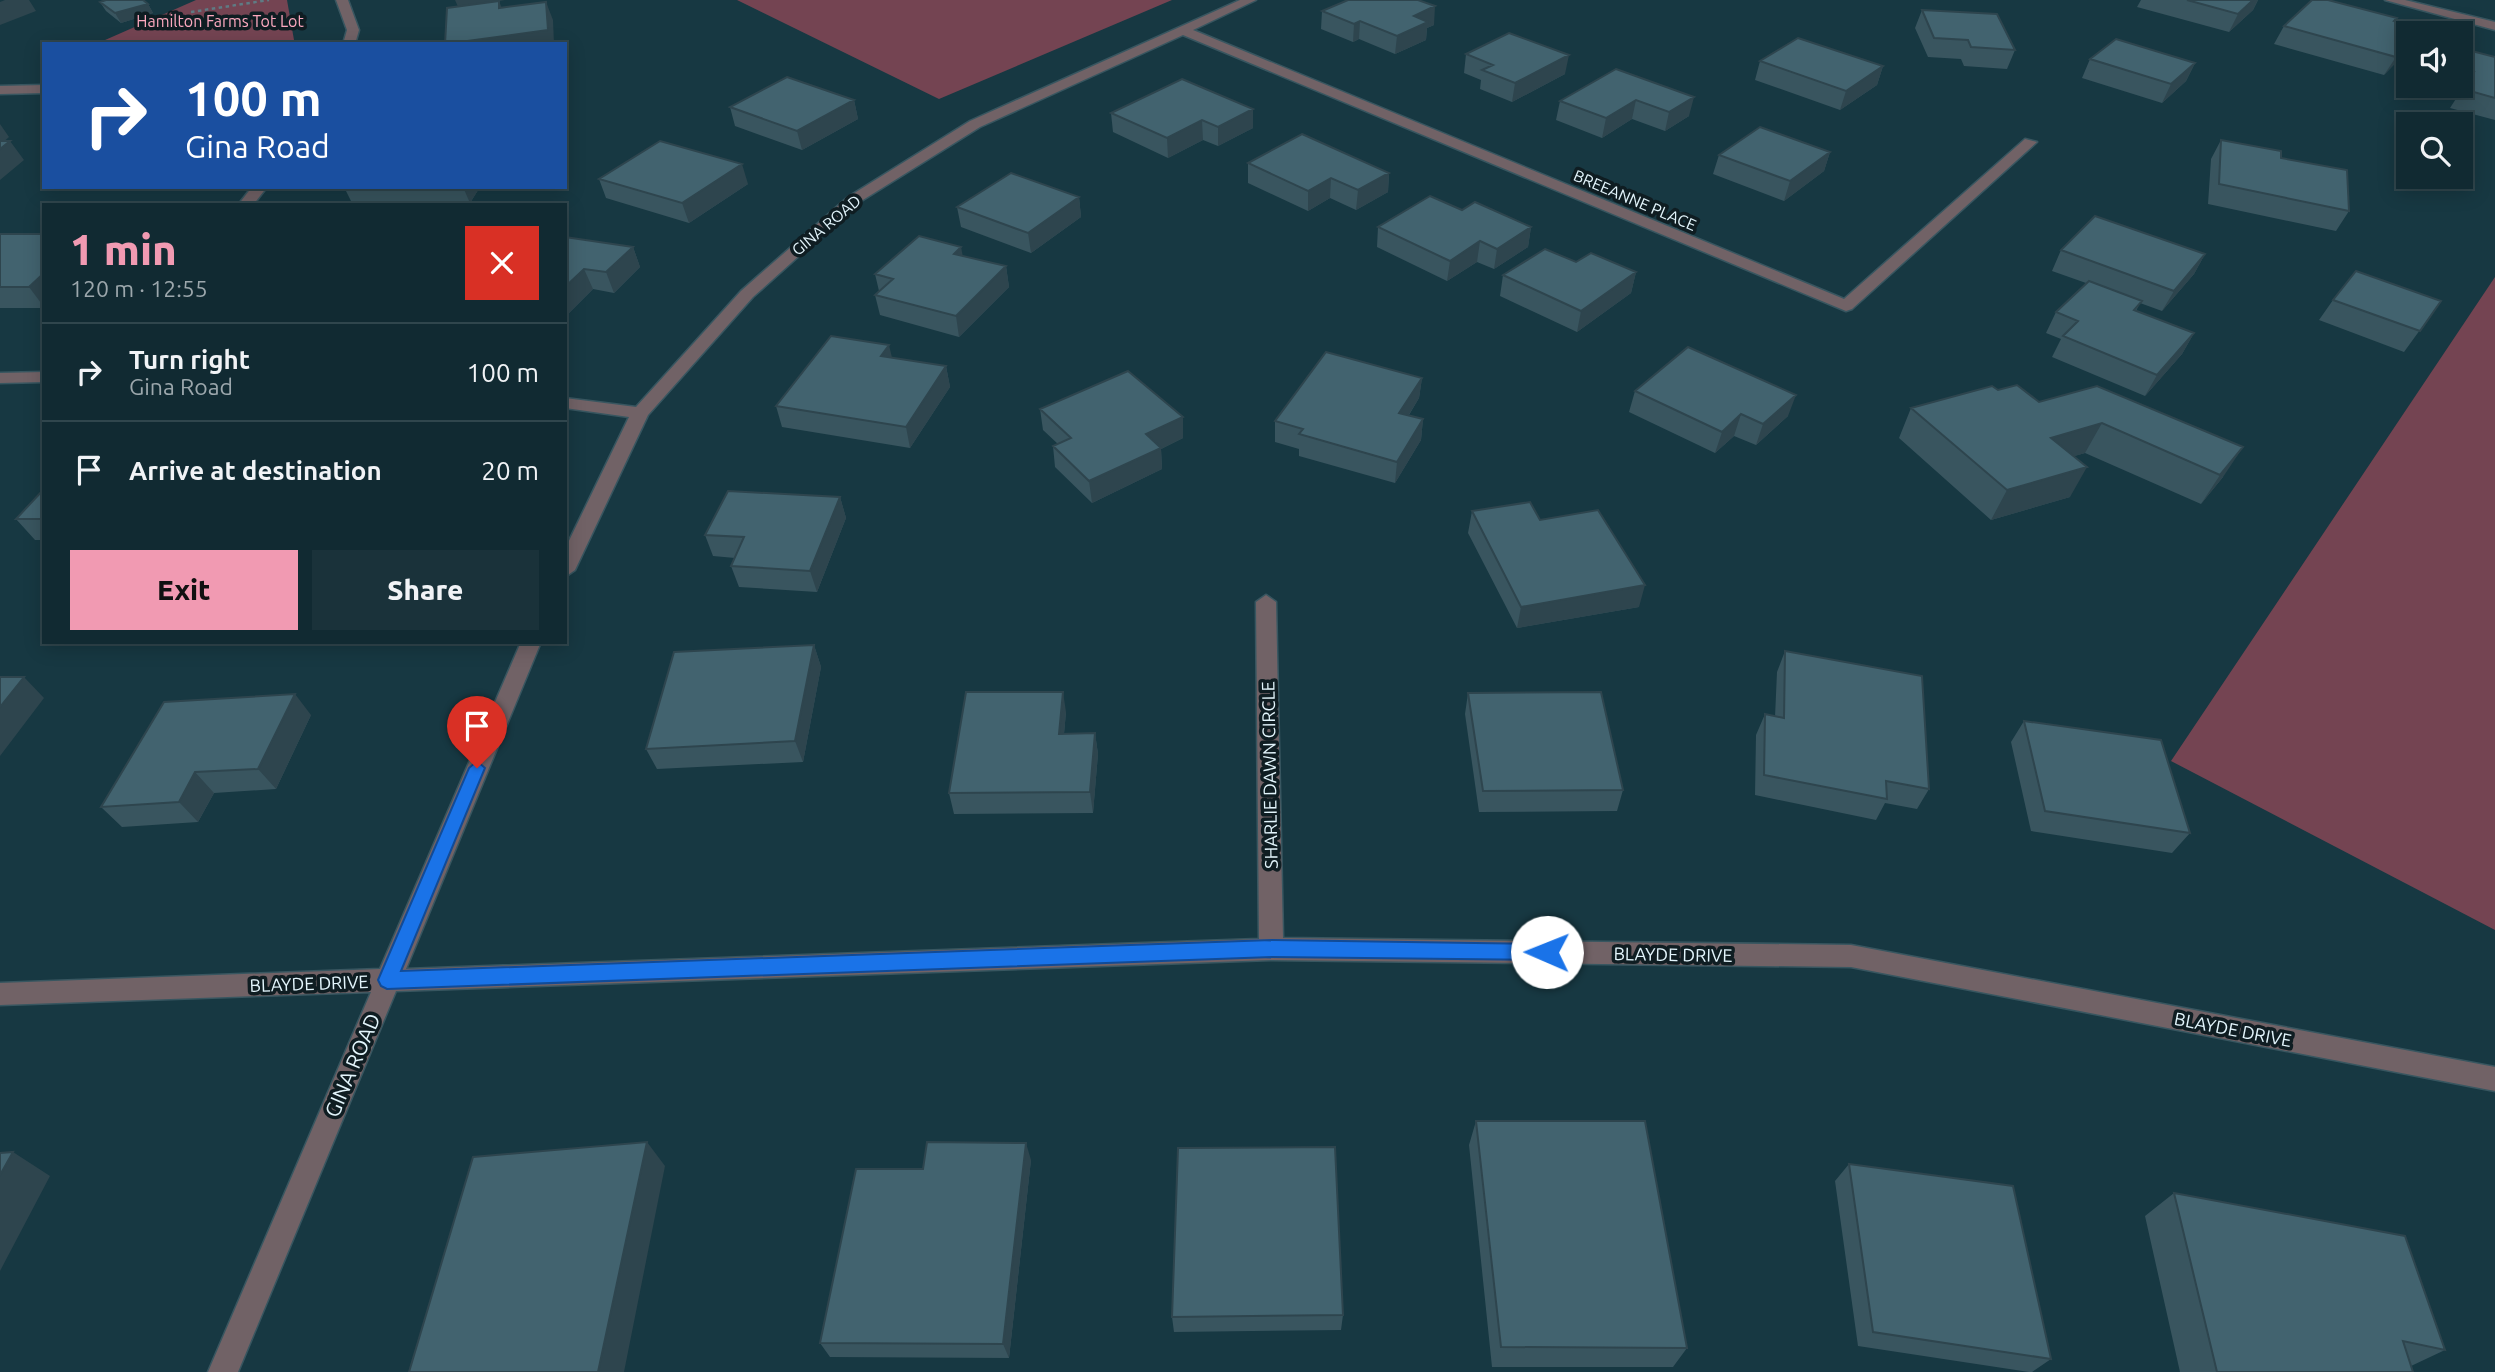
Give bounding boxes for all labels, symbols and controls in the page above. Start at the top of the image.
park label: Hamilton Farms Tot Lot [136,12,304,30]
map controls [2396,21,2473,189]
button: sound [2396,21,2473,98]
icon: right [70,70,161,161]
text: 100 m [185,70,322,125]
button: search [2396,112,2473,189]
text: Gina Road [185,128,330,164]
street label: BREEANNE PLACE [1571,166,1699,234]
street label: GINA ROAD [788,191,864,259]
text: 1 min [70,226,177,273]
button: close [465,226,539,300]
text: 120 m · 12:55 [70,276,208,301]
text: Turn right [129,345,250,374]
icon: right [70,353,108,391]
text: 100 m [467,358,539,387]
text: Gina Road [129,374,233,399]
icon: arrive [70,451,108,489]
text: Arrive at destination [129,456,382,485]
text: 20 m [481,456,539,485]
button: Exit [70,550,298,630]
button: Share [312,550,539,630]
street label: SHARLIE DAWN CIRCLE [1257,681,1281,869]
pin [447,696,507,768]
icon: arrive [458,707,496,745]
position arrow [1510,915,1584,989]
street label: BLAYDE DRIVE [1613,943,1733,965]
street label: BLAYDE DRIVE [249,971,369,995]
street label: BLAYDE DRIVE [2173,1008,2293,1050]
street label: GINA ROAD [319,1010,385,1120]

